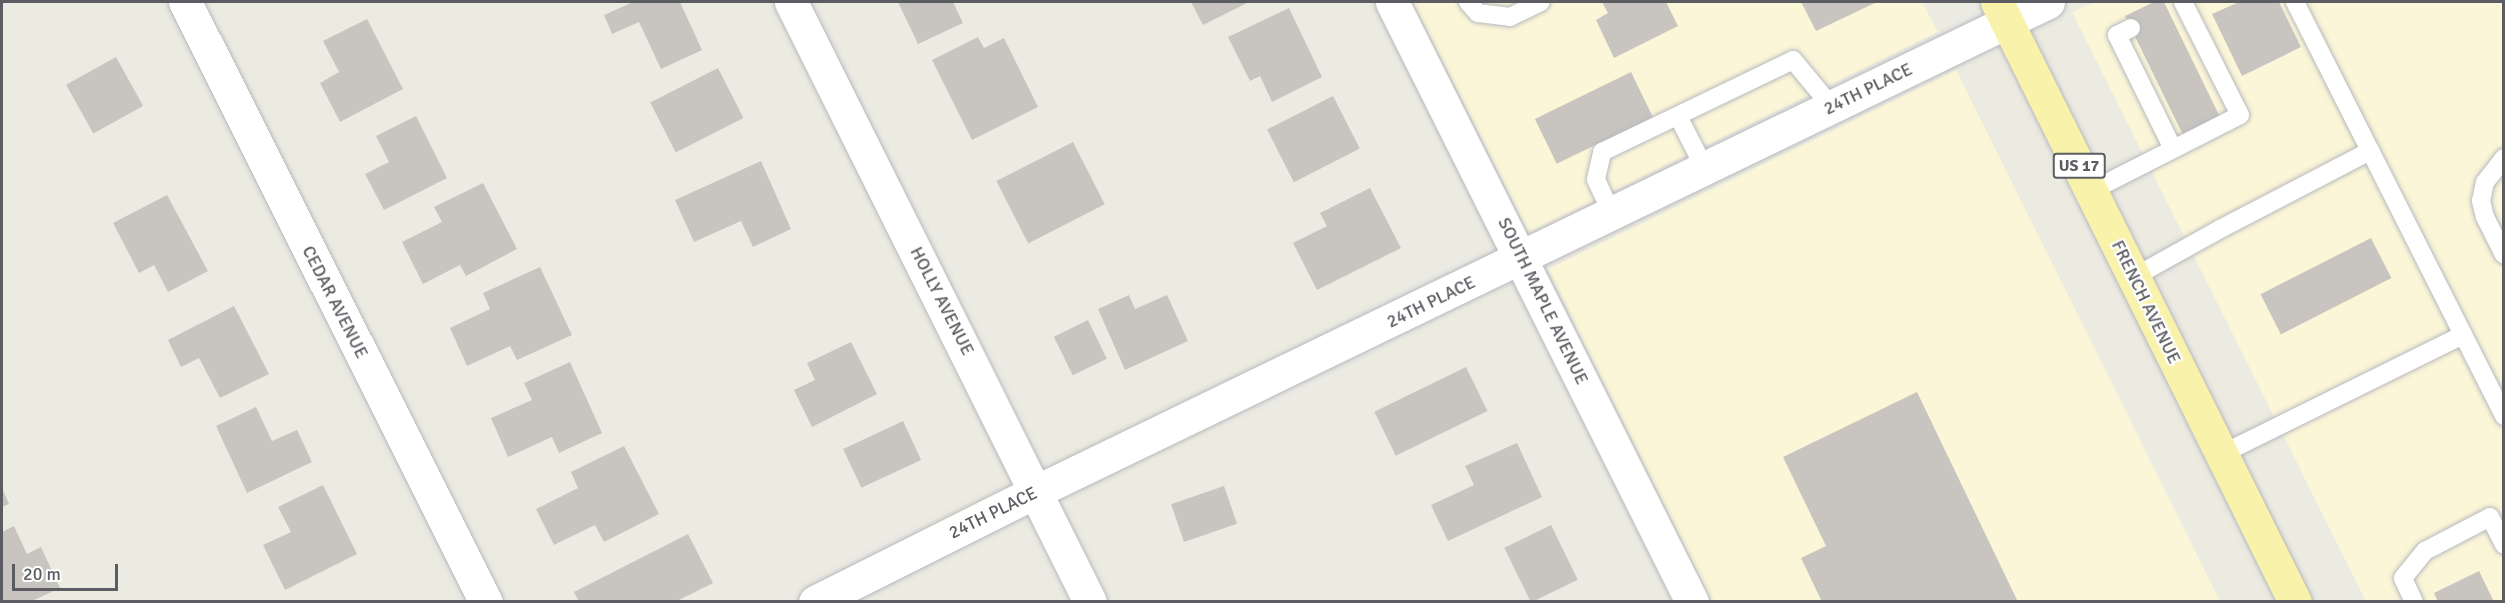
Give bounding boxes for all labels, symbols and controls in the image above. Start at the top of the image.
street label: 24TH PLACE [1820,58,1916,120]
road number: US 17 [2052,153,2106,179]
street label: SOUTH MAPLE AVENUE [1493,214,1593,388]
street label: FRENCH AVENUE [2107,237,2185,367]
street label: CEDAR AVENUE [297,242,373,362]
street label: HOLLY AVENUE [905,243,979,359]
street label: 24TH PLACE [1383,271,1479,333]
street label: 24TH PLACE [945,482,1041,544]
scale bar [15,552,122,590]
text: 20 m [23,563,61,585]

